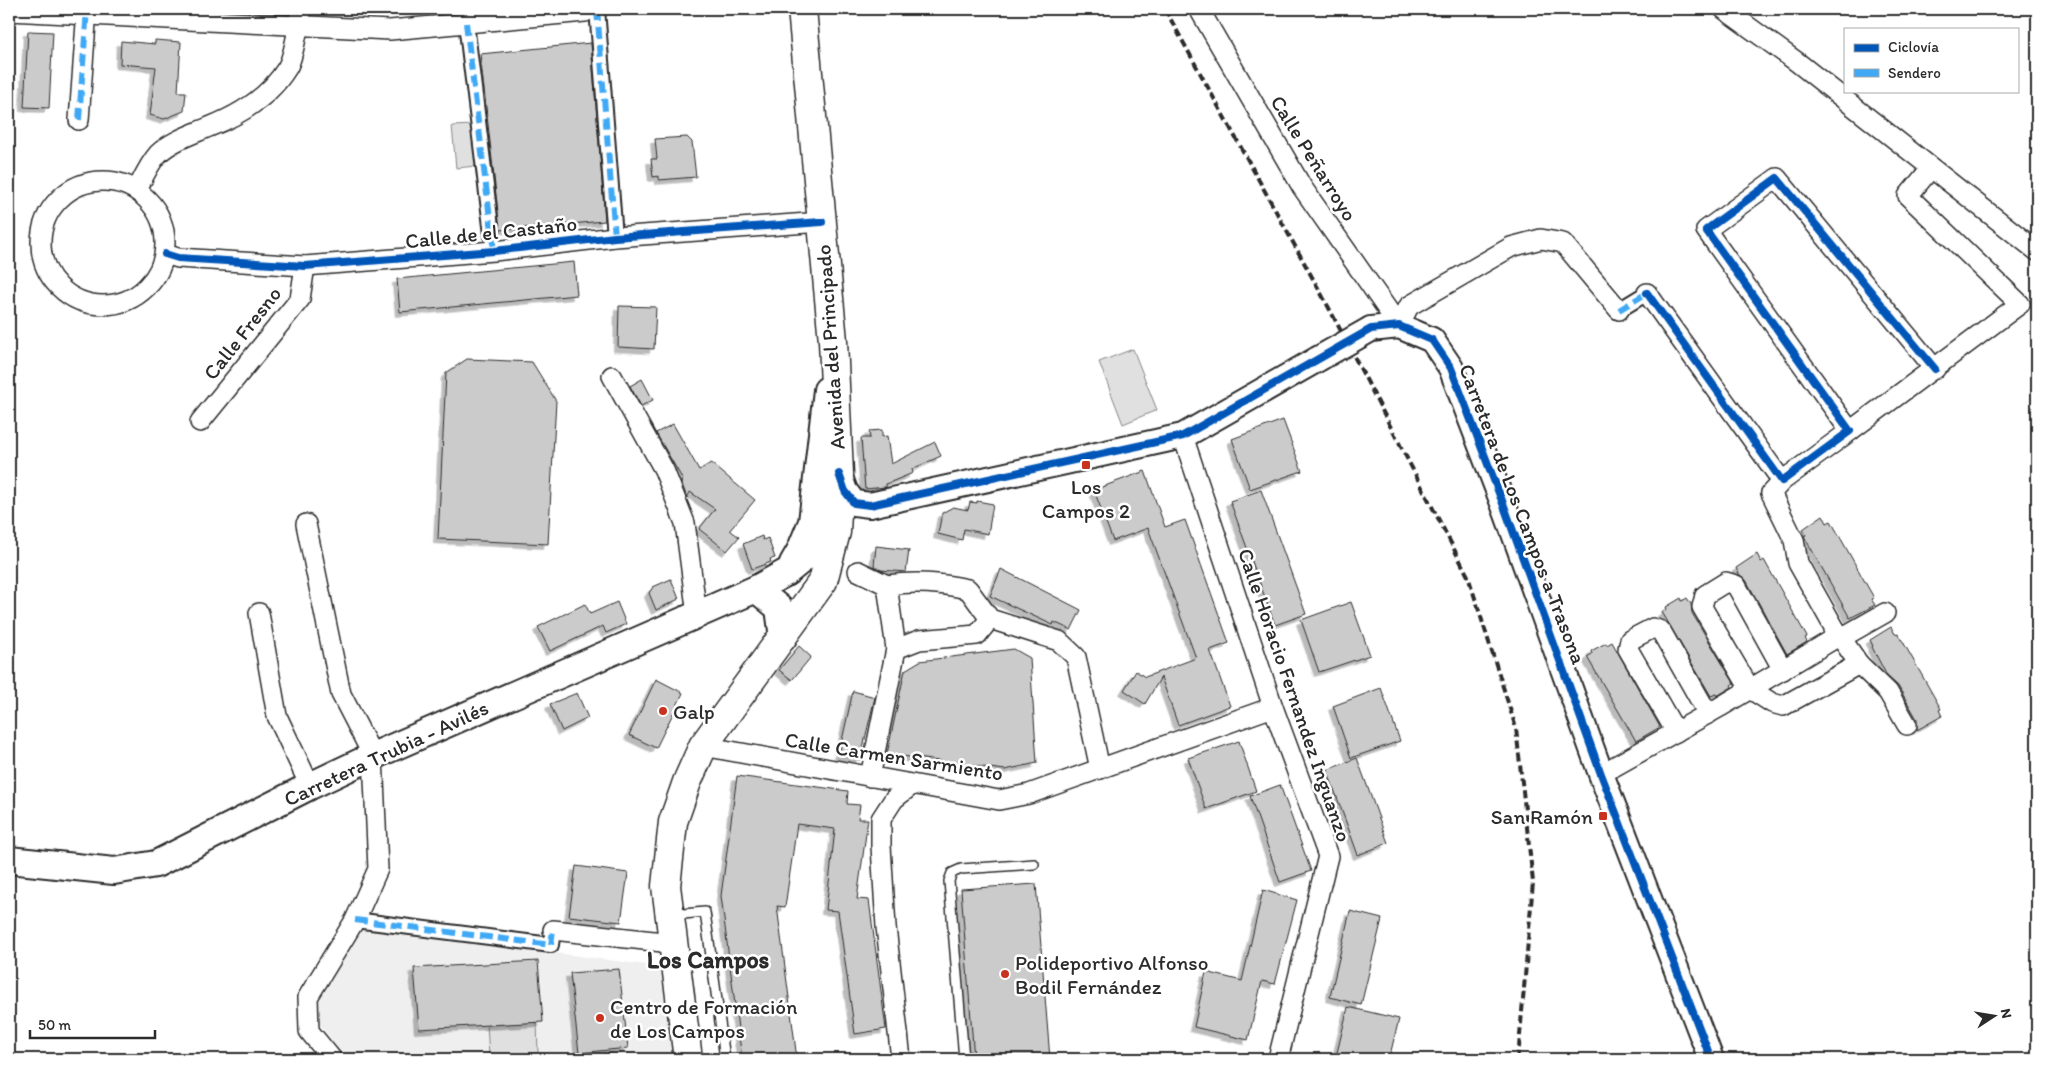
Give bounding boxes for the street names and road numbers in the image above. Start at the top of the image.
street label: Calle Peñarroyo [1265,91,1363,225]
street label: Calle de el Castaño [404,211,578,253]
street label: Avenida del Principado [810,244,850,450]
street label: Calle Fresno [198,281,286,385]
street label: Carretera de Los Campos a Trasona [1454,360,1592,668]
street label: Calle Horacio Fernandez Inguanzo [1233,545,1357,845]
street label: Carretera Trubia - Avilés [280,695,492,811]
street label: Calle Carmen Sarmiento [783,726,1005,786]

